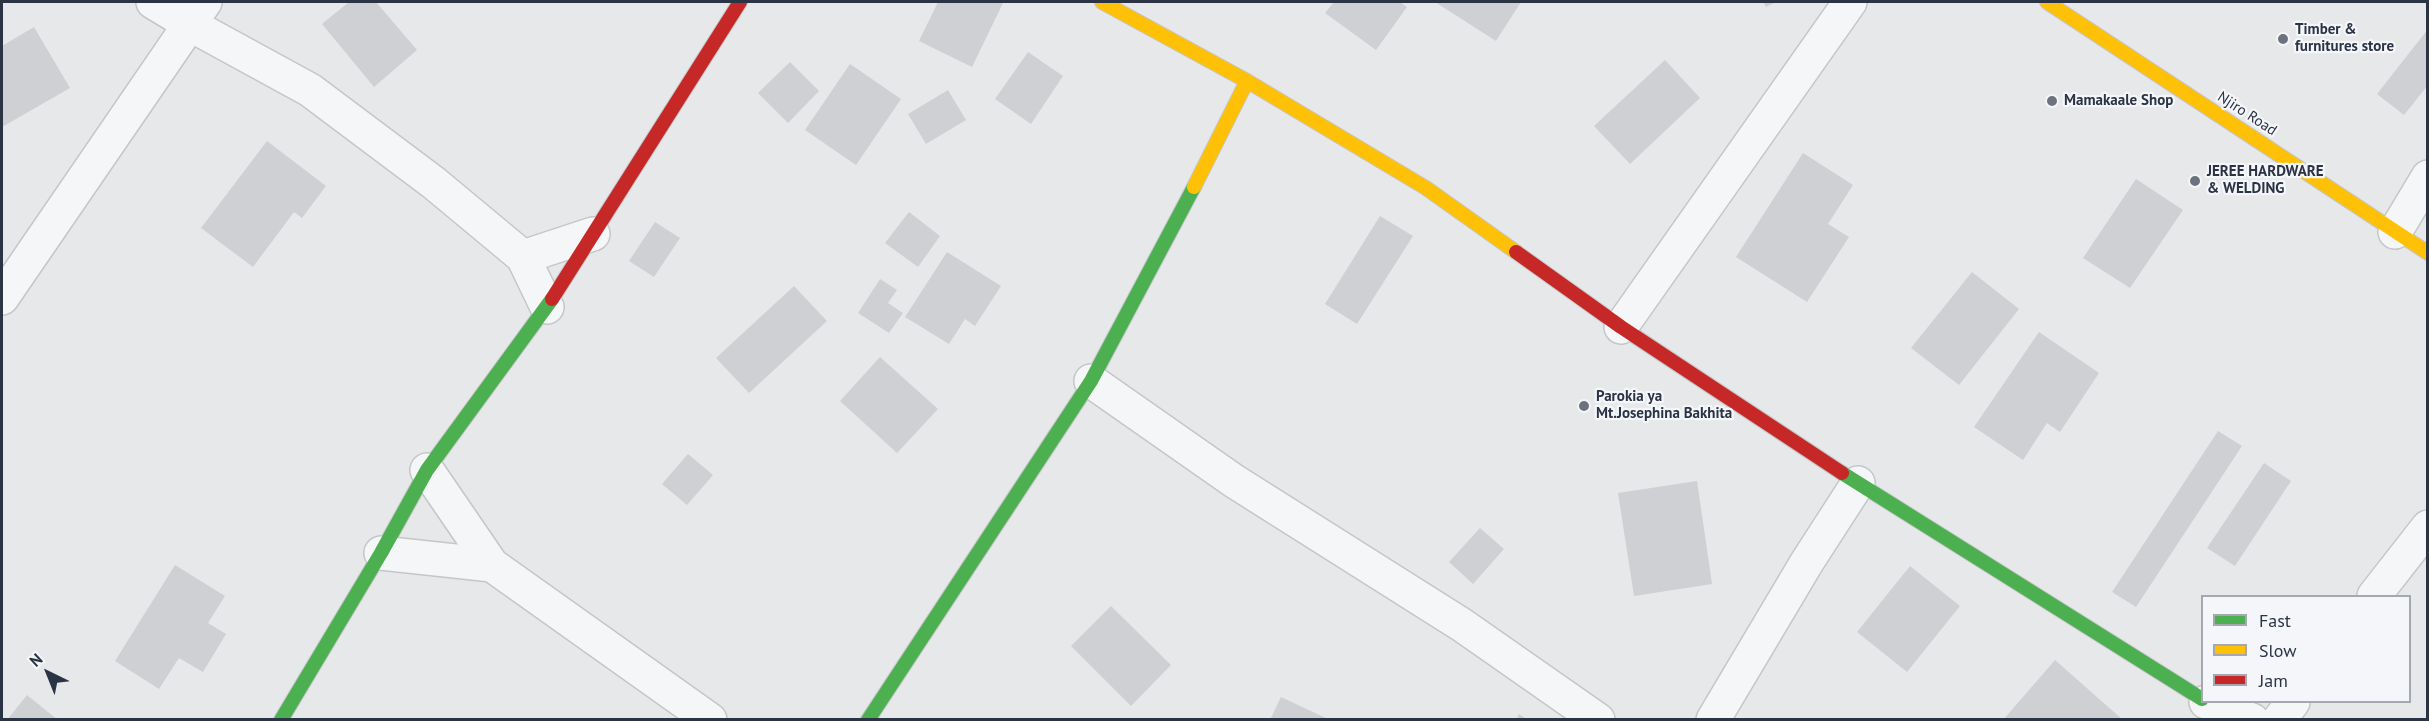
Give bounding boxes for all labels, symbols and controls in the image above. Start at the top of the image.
place label: Timber & furnitures store [2295,21,2394,56]
marker: Timber & furnitures store [2276,32,2290,46]
street label: Njiro Road [2214,88,2280,140]
place label: Mamakaale Shop [2064,92,2173,110]
marker: Mamakaale Shop [2045,94,2059,108]
place label: JEREE HARDWARE & WELDING [2207,163,2324,198]
marker: JEREE HARDWARE & WELDING [2188,174,2202,188]
place label: Parokia ya Mt.Josephina Bakhita [1596,388,1732,423]
marker: Parokia ya Mt.Josephina Bakhita [1577,399,1591,413]
legend [2201,595,2411,703]
text: Fast [2259,609,2291,632]
text: Slow [2259,639,2297,662]
north arrow [18,643,78,703]
text: N [25,649,46,671]
text: Jam [2259,669,2288,692]

